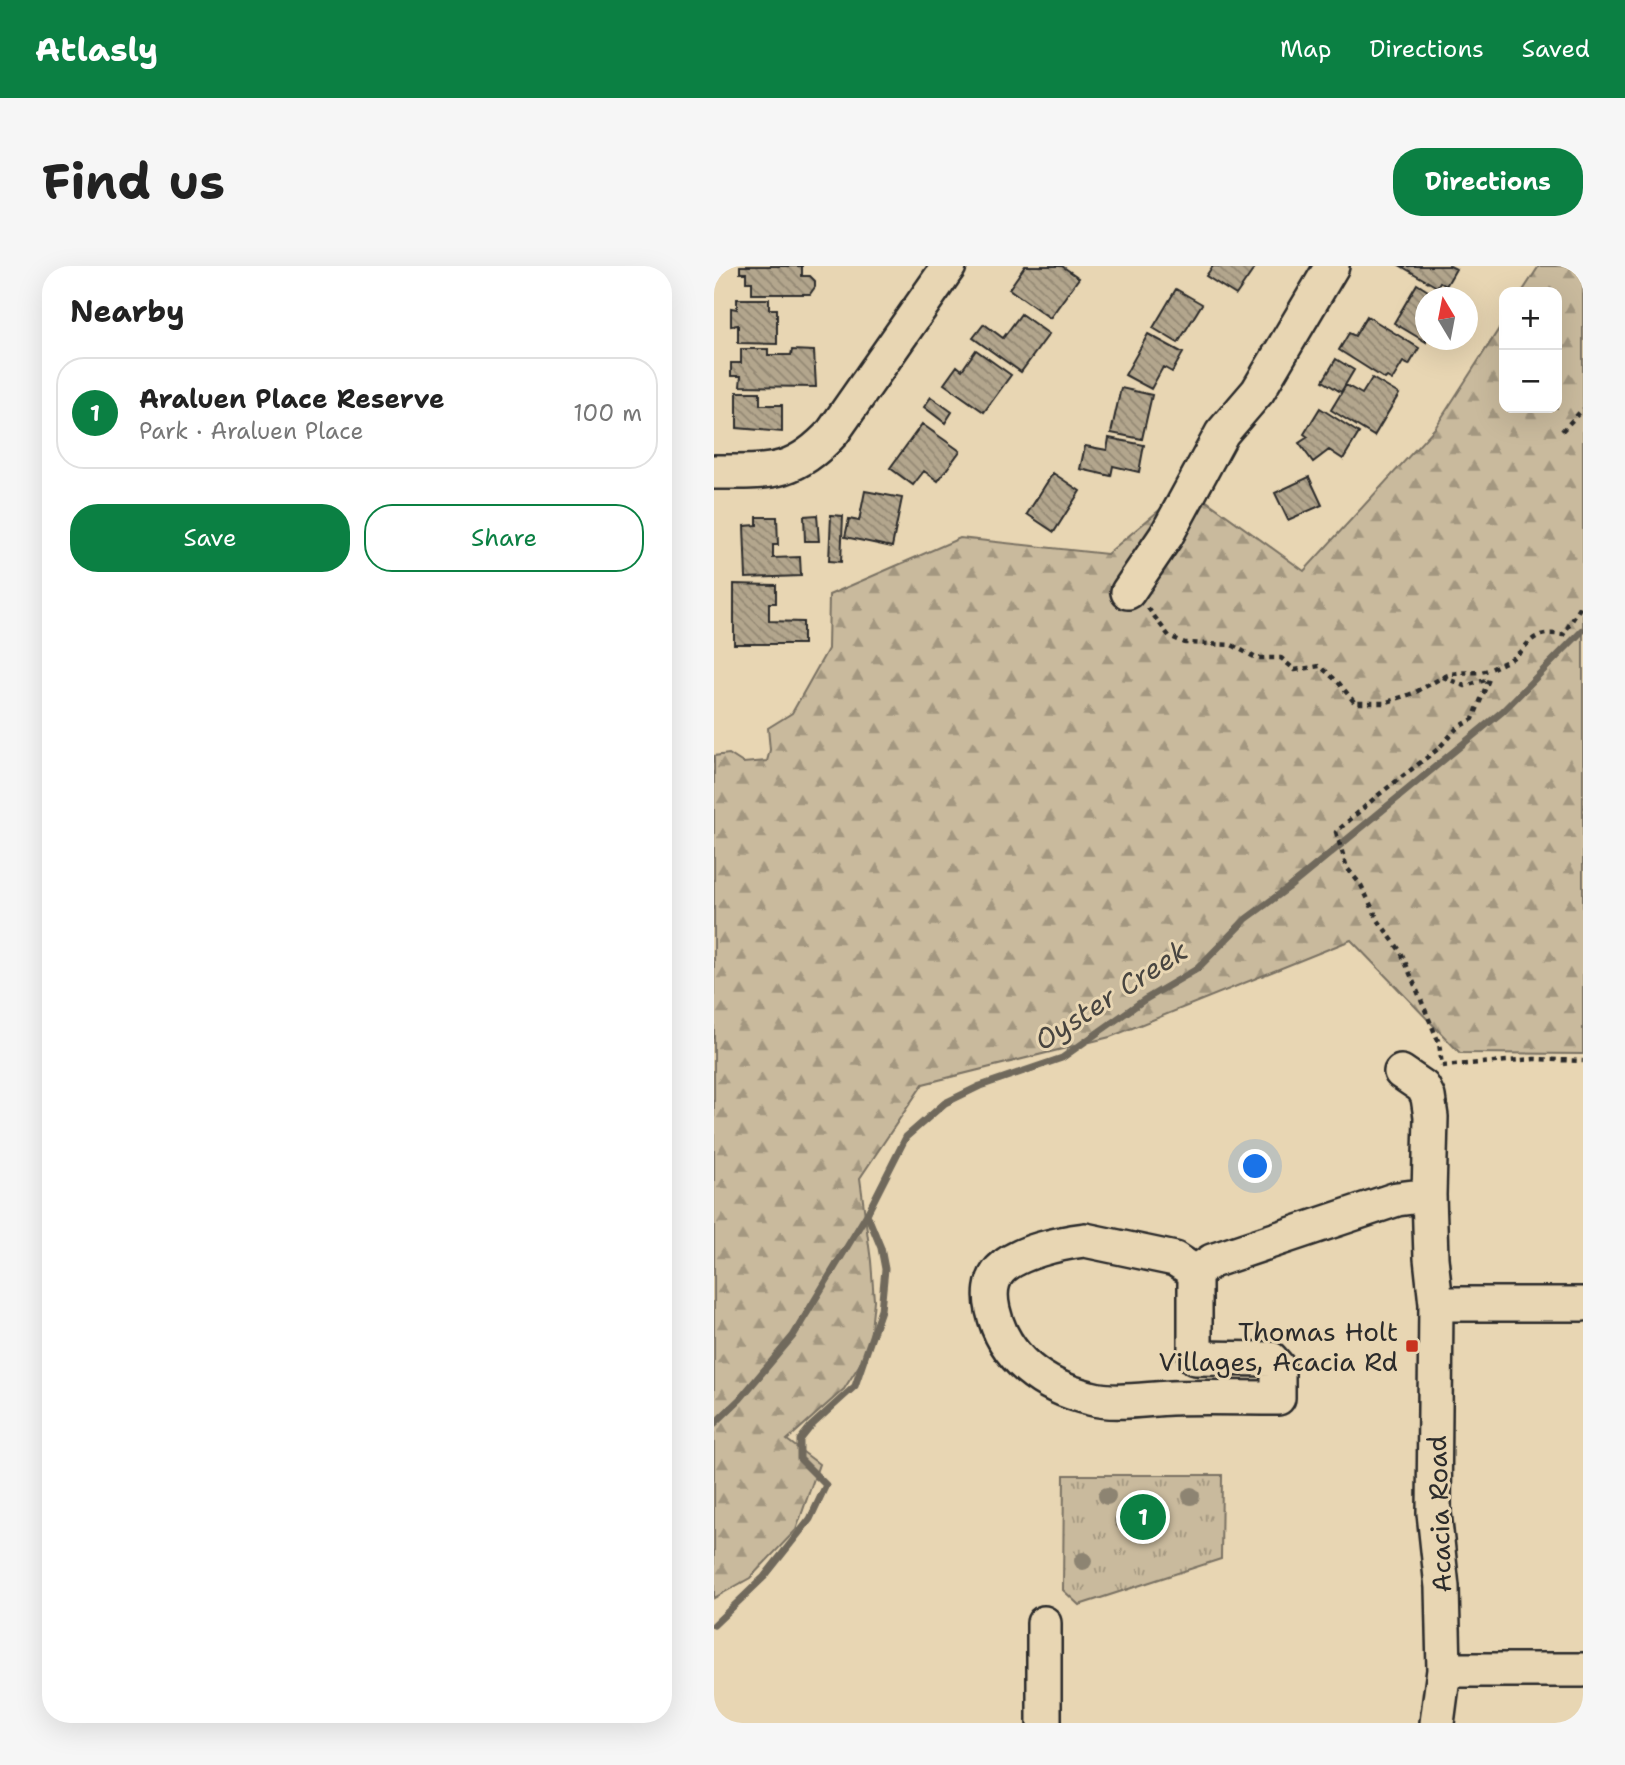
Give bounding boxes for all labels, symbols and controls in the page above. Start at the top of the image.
text: Atlasly [35,27,158,72]
text: Map [1280,33,1331,65]
text: Directions [1369,33,1484,65]
text: Saved [1522,33,1590,65]
button: Directions [1393,148,1583,216]
text: Find us [42,149,225,215]
north arrow [1415,287,1478,350]
map controls [1499,287,1562,413]
button: + [1499,287,1562,350]
text: Nearby [70,291,185,332]
button: − [1499,350,1562,413]
text: Araluen Place Reserve [139,381,445,416]
text: 1 [90,398,100,428]
text: 100 m [573,398,642,428]
text: Park · Araluen Place [139,416,363,446]
button: Save [70,504,350,572]
button: Share [364,504,644,572]
water label: Oyster Creek [1027,931,1195,1059]
your location [1238,1149,1272,1183]
place label: Thomas Holt Villages, Acacia Rd [1159,1314,1398,1379]
marker: Thomas Holt Villages, Acacia Rd [1404,1338,1420,1354]
street label: Acacia Road [1419,1435,1459,1593]
pin: 1 [1120,1491,1166,1543]

